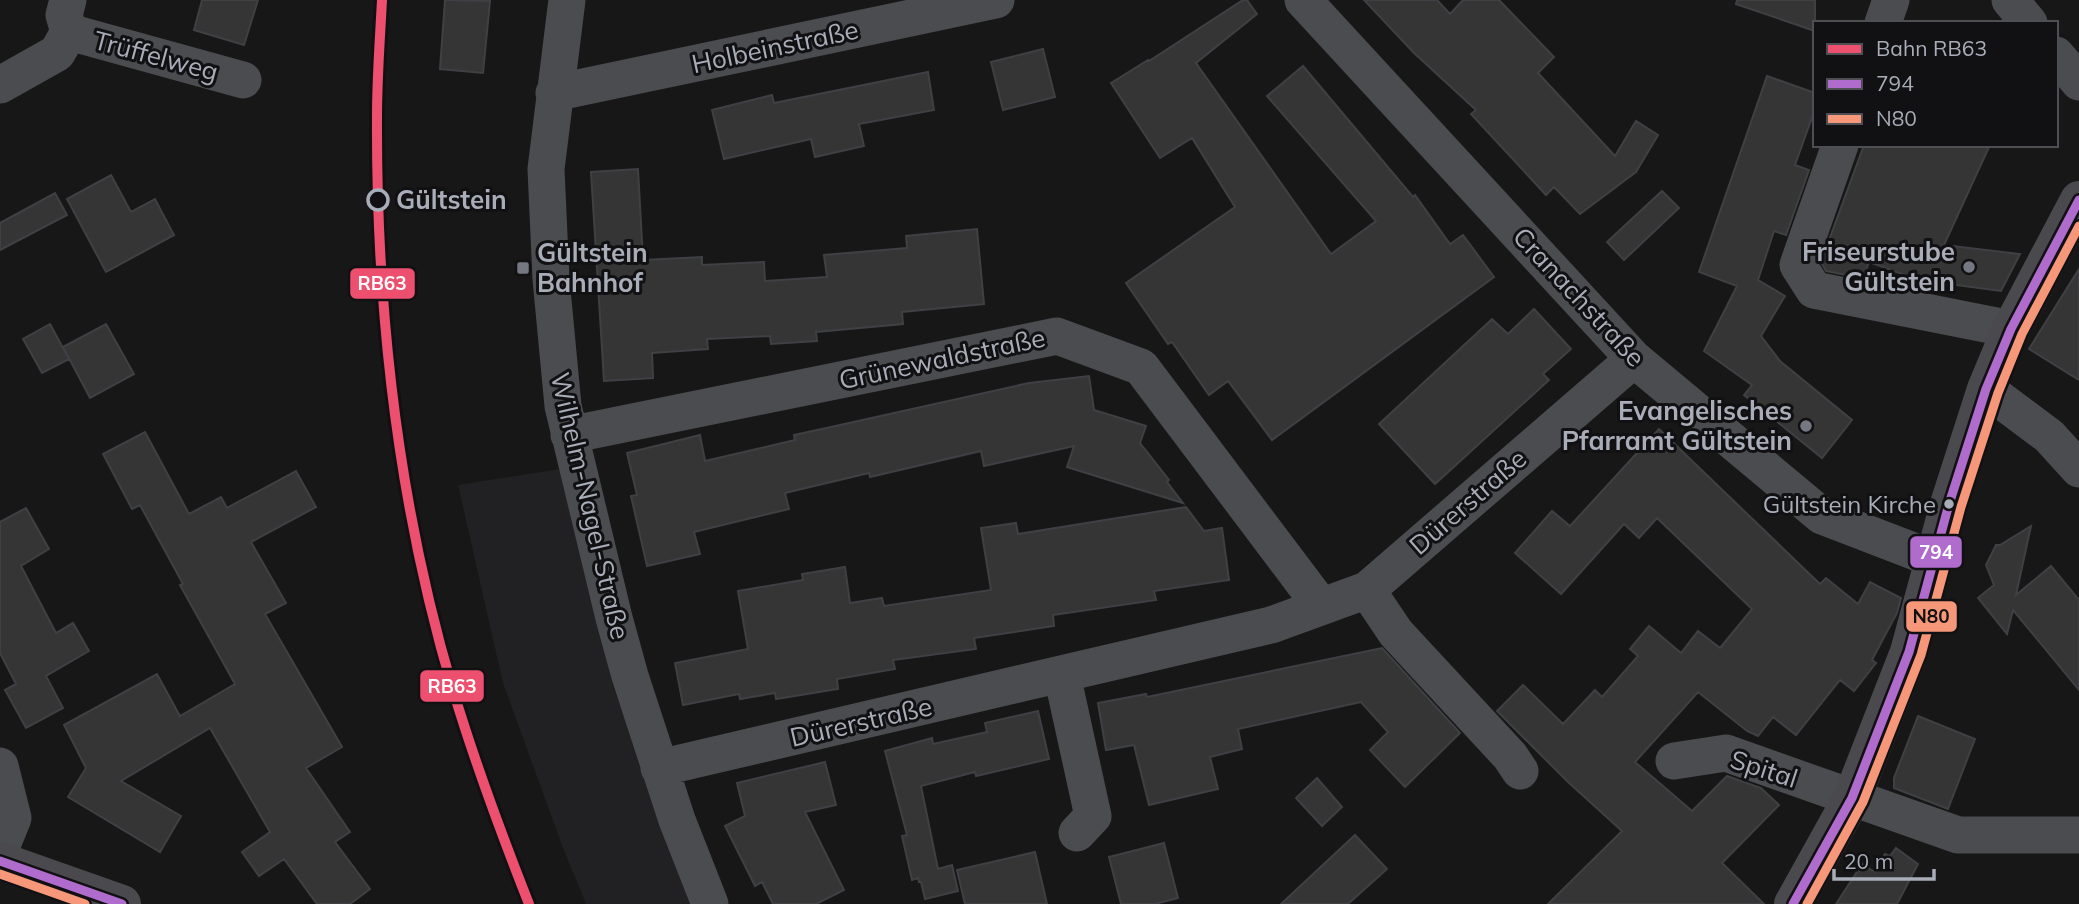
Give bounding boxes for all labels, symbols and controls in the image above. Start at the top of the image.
street label: Holbeinstraße [689,13,861,80]
legend [1813,21,2058,147]
street label: Trüffelweg [90,23,222,88]
text: Bahn RB63 [1876,35,1987,61]
text: 794 [1876,70,1914,96]
text: N80 [1876,105,1917,131]
place label: Gültstein [396,183,507,216]
marker: Gültstein [367,189,389,211]
street label: Cranachstraße [1506,220,1652,373]
place label: Friseurstube Gültstein [1802,235,1955,298]
place label: Gültstein Bahnhof [537,236,648,299]
marker: Friseurstube Gültstein [1961,259,1977,275]
marker: Gültstein Bahnhof [515,260,531,276]
line badge: RB63 [349,267,416,300]
text: RB63 [357,271,407,295]
street label: Grünewaldstraße [836,321,1048,396]
street label: Wilhelm-Nagel-Straße [544,369,637,643]
place label: Evangelisches Pfarramt Gültstein [1562,394,1792,457]
marker: Evangelisches Pfarramt Gültstein [1798,418,1814,434]
street label: Dürerstraße [1402,442,1533,561]
place label: Gültstein Kirche [1763,489,1936,519]
marker: Gültstein Kirche [1942,497,1956,511]
line badge: 794 [1909,535,1963,569]
text: 794 [1919,540,1954,564]
line badge: N80 [1905,600,1958,633]
text: N80 [1912,604,1950,628]
line badge: RB63 [419,669,485,703]
text: RB63 [427,674,477,698]
street label: Dürerstraße [787,689,935,754]
street label: Spital [1726,742,1802,795]
scale bar [1834,838,1934,882]
text: 20 m [1844,848,1893,874]

